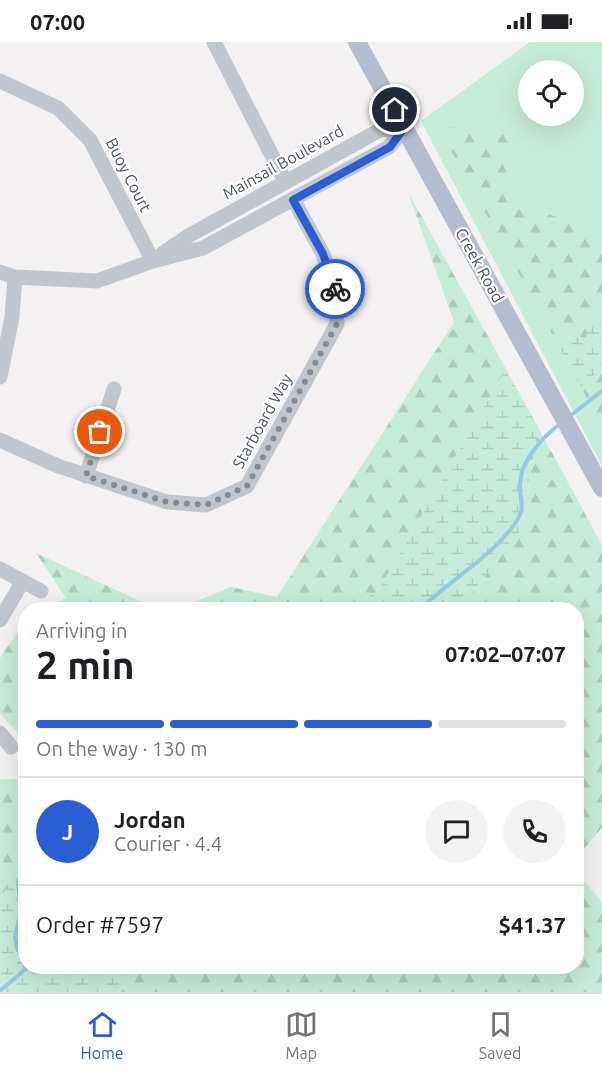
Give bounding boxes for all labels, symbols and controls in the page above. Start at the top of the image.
text: 07:00 [30,9,85,34]
map controls [518,60,584,126]
button: locate [518,60,584,126]
pin [369,84,420,135]
icon: home [378,93,411,126]
street label: Mainsail Boulevard [220,121,346,203]
street label: Buoy Court [103,135,156,216]
street label: Creek Road [452,225,508,305]
courier [305,259,365,319]
icon: bike [319,273,352,306]
street label: Starboard Way [229,370,296,471]
pin [74,406,125,457]
icon: bag [83,415,116,448]
text: Arriving in [36,619,127,642]
text: 07:02–07:07 [445,641,566,666]
text: 2 min [36,643,135,686]
text: On the way · 130 m [36,737,208,760]
button: chat [425,800,488,863]
button: phone [503,800,566,863]
text: Jordan [114,807,186,832]
text: J [62,819,73,844]
text: Courier · 4.4 [114,832,222,855]
text: Order #7597 [36,912,164,937]
text: $41.37 [499,912,566,937]
tab: Home [81,1008,124,1062]
tab: Map [285,1008,318,1062]
tab: Saved [479,1008,521,1062]

